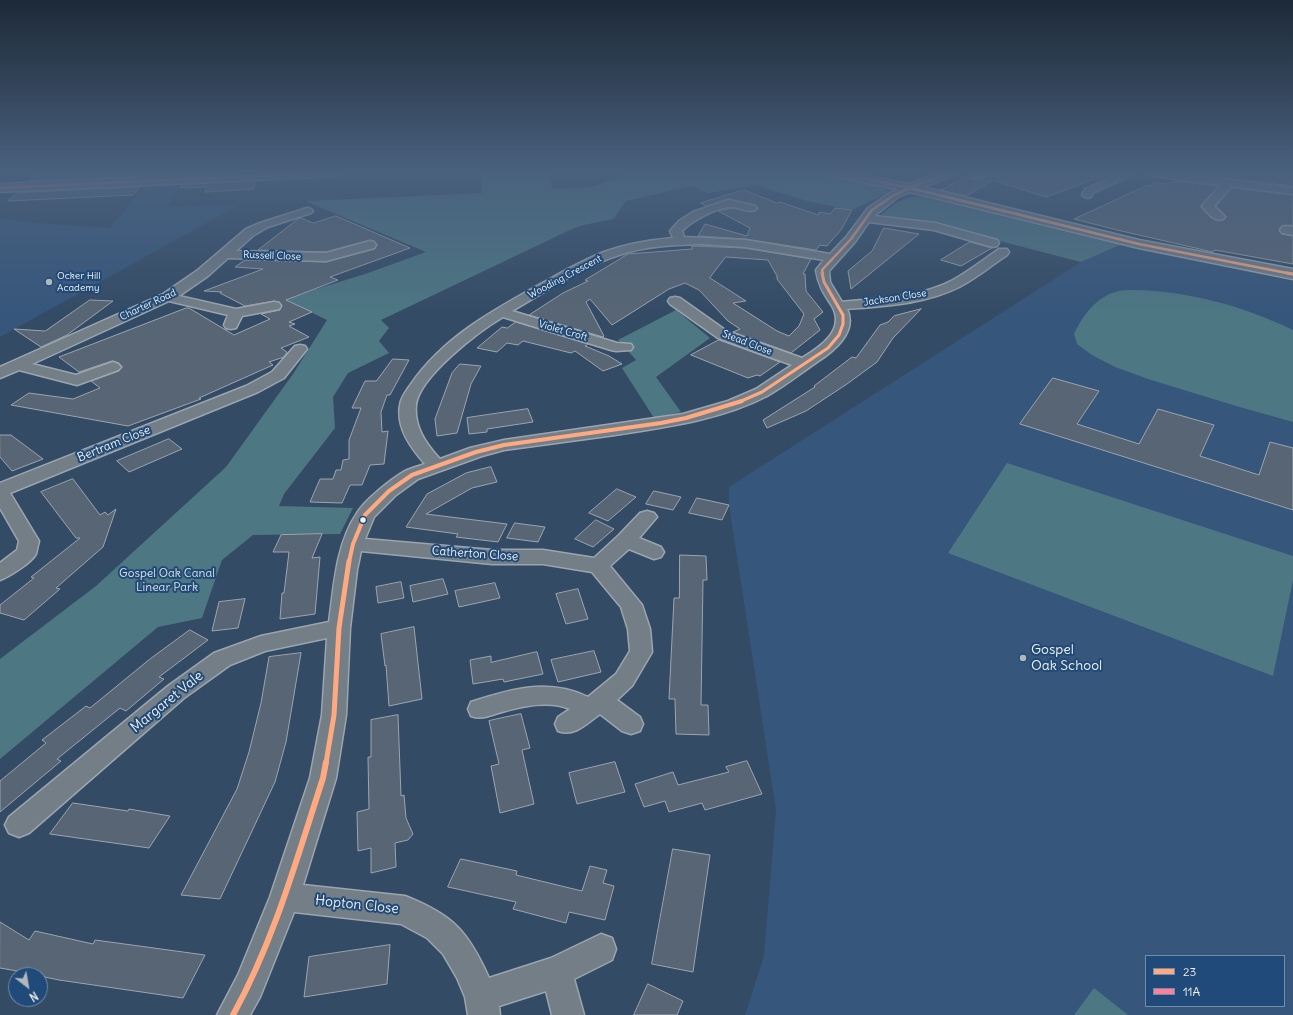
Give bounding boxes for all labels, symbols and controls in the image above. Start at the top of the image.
street label: Russell Close [243,249,301,263]
street label: Wooding Crescent [526,253,604,301]
place label: Ocker Hill Academy [57,270,101,294]
marker: Ocker Hill Academy [44,277,54,287]
street label: Charter Road [118,287,178,323]
street label: Jackson Close [863,287,927,309]
street label: Violet Croft [537,318,589,344]
street label: Stead Close [720,328,774,358]
street label: Bertram Close [75,423,153,465]
unlabelled marker [358,515,368,525]
street label: Catherton Close [431,544,519,564]
park label: Gospel Oak Canal Linear Park [119,567,215,595]
place label: Gospel Oak School [1031,642,1102,674]
marker: Gospel Oak School [1018,653,1028,663]
street label: Margaret Vale [127,668,207,736]
street label: Hopton Close [314,892,400,918]
legend [1145,955,1285,1007]
text: 23 [1183,964,1196,979]
north arrow [8,967,48,1007]
text: 11A [1183,984,1200,999]
text: N [27,988,41,1004]

